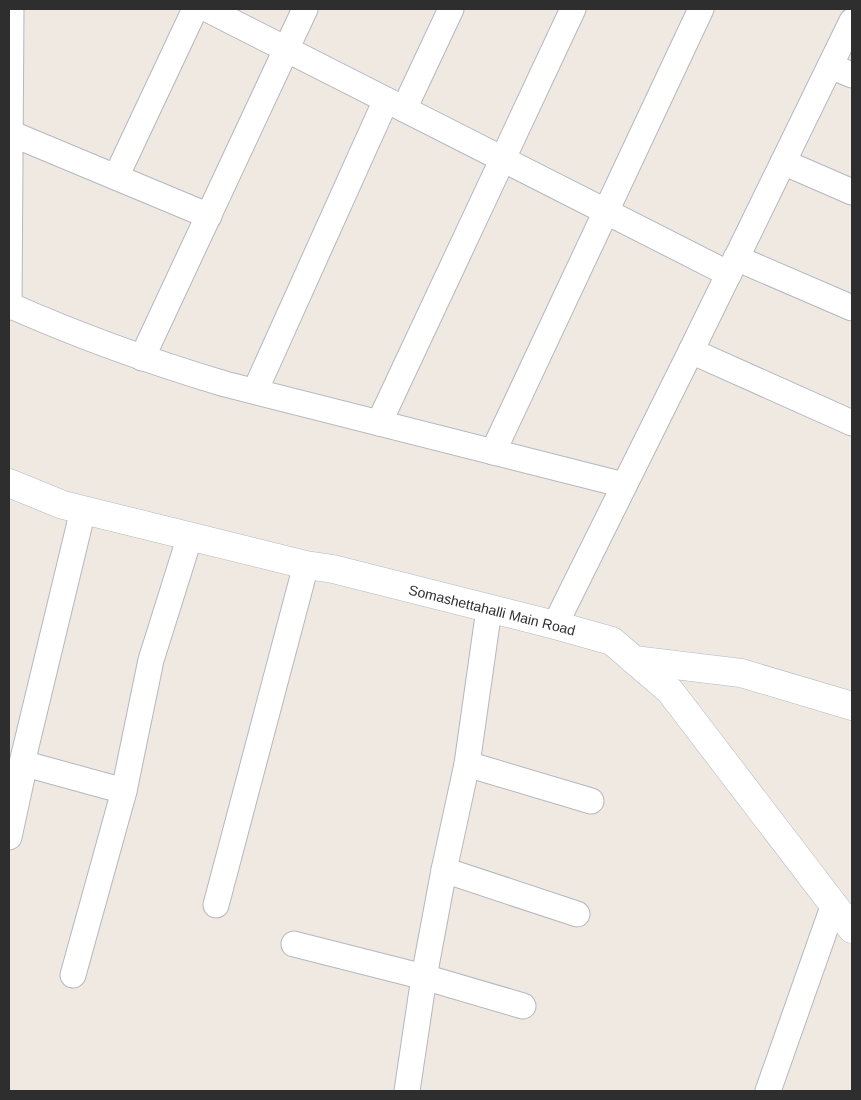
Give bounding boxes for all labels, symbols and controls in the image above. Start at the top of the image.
street label: Somashettahalli Main Road [407,582,577,638]

